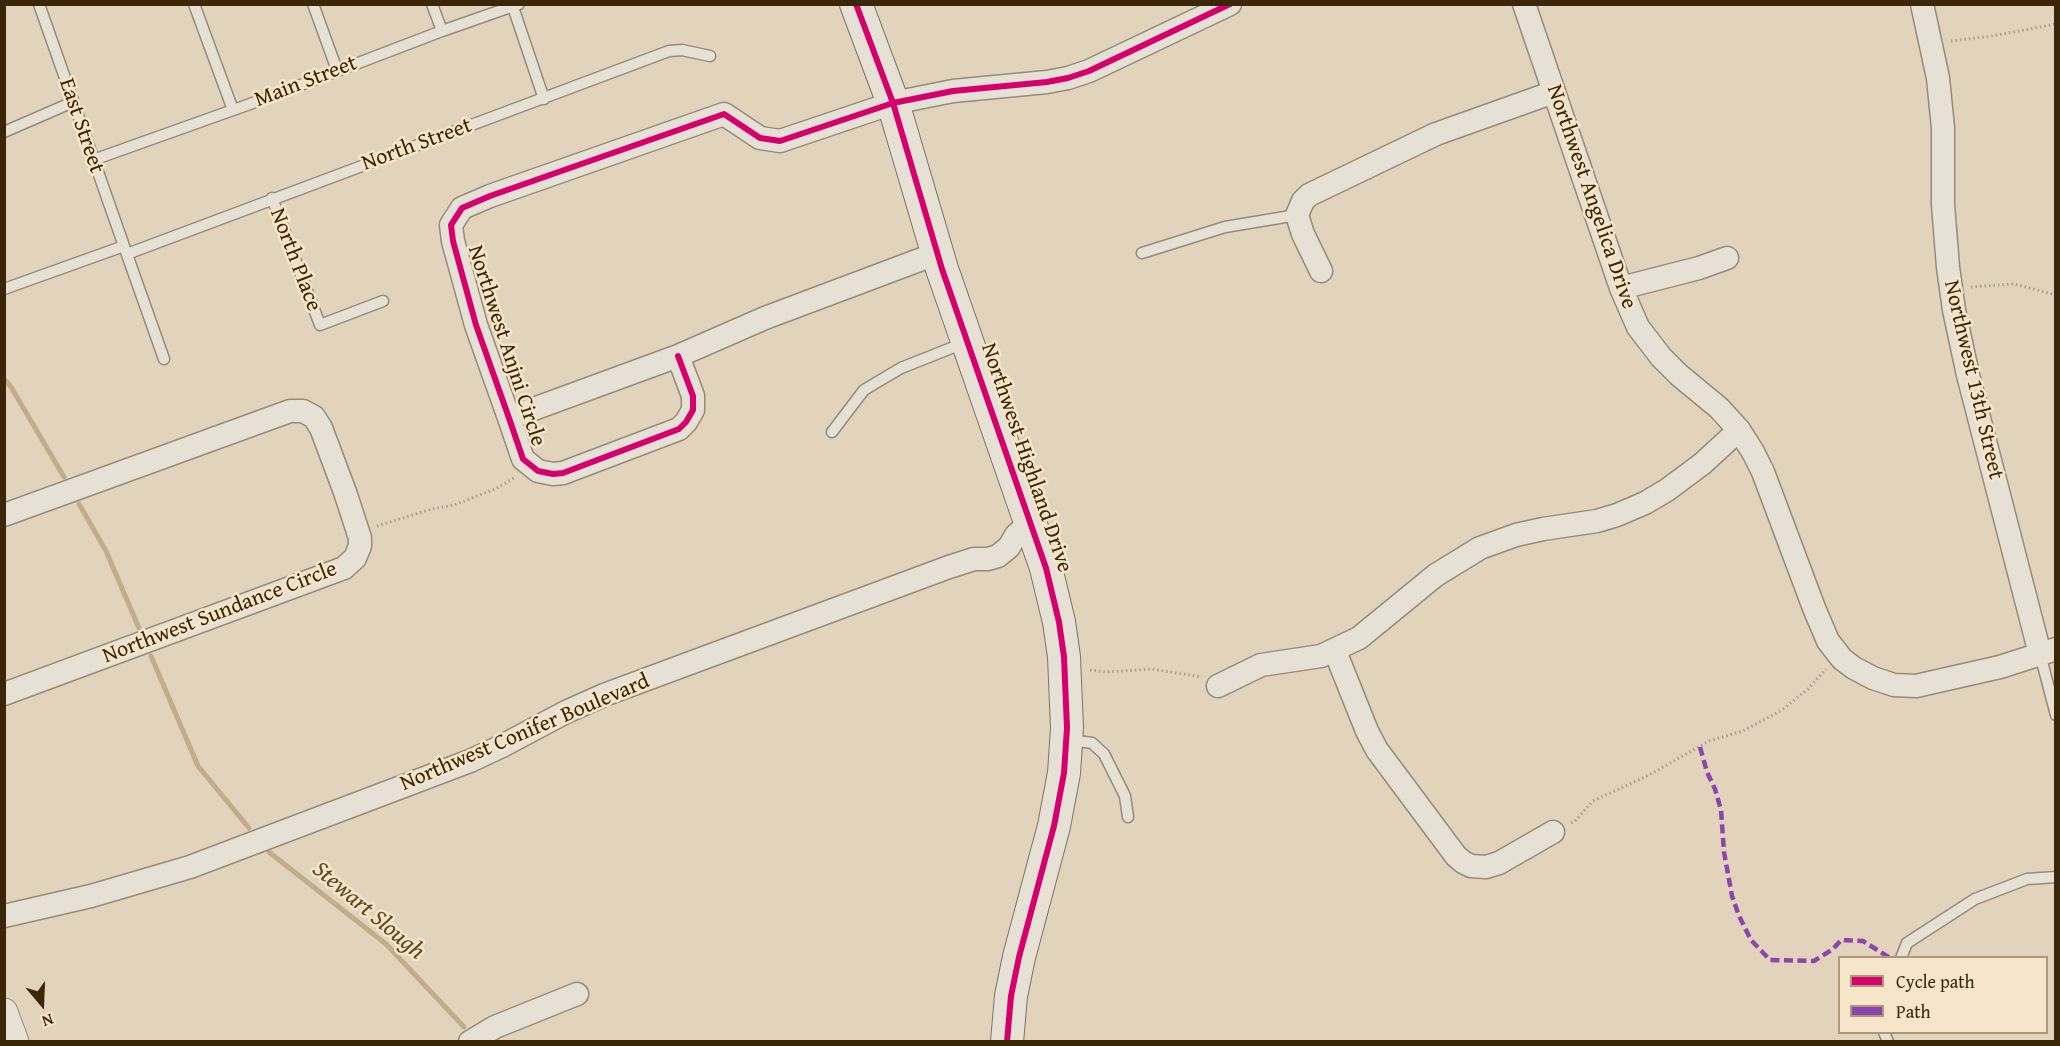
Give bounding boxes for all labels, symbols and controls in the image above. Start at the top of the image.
street label: Main Street [251,50,361,114]
street label: East Street [52,75,110,177]
street label: Northwest Angelica Drive [1540,81,1642,313]
street label: North Street [358,113,476,177]
street label: North Place [263,205,327,315]
street label: Northwest Anjni Circle [461,242,551,450]
street label: Northwest 13th Street [1937,278,2009,482]
street label: Northwest Highland Drive [974,340,1078,576]
street label: Northwest Sundance Circle [99,556,341,670]
street label: Northwest Conifer Boulevard [396,668,654,798]
water label: Stewart Slough [306,856,430,966]
legend [1838,956,2048,1034]
text: Cycle path [1896,968,1975,995]
north arrow [12,974,72,1034]
text: Path [1896,998,1931,1025]
text: N [39,1008,57,1034]

